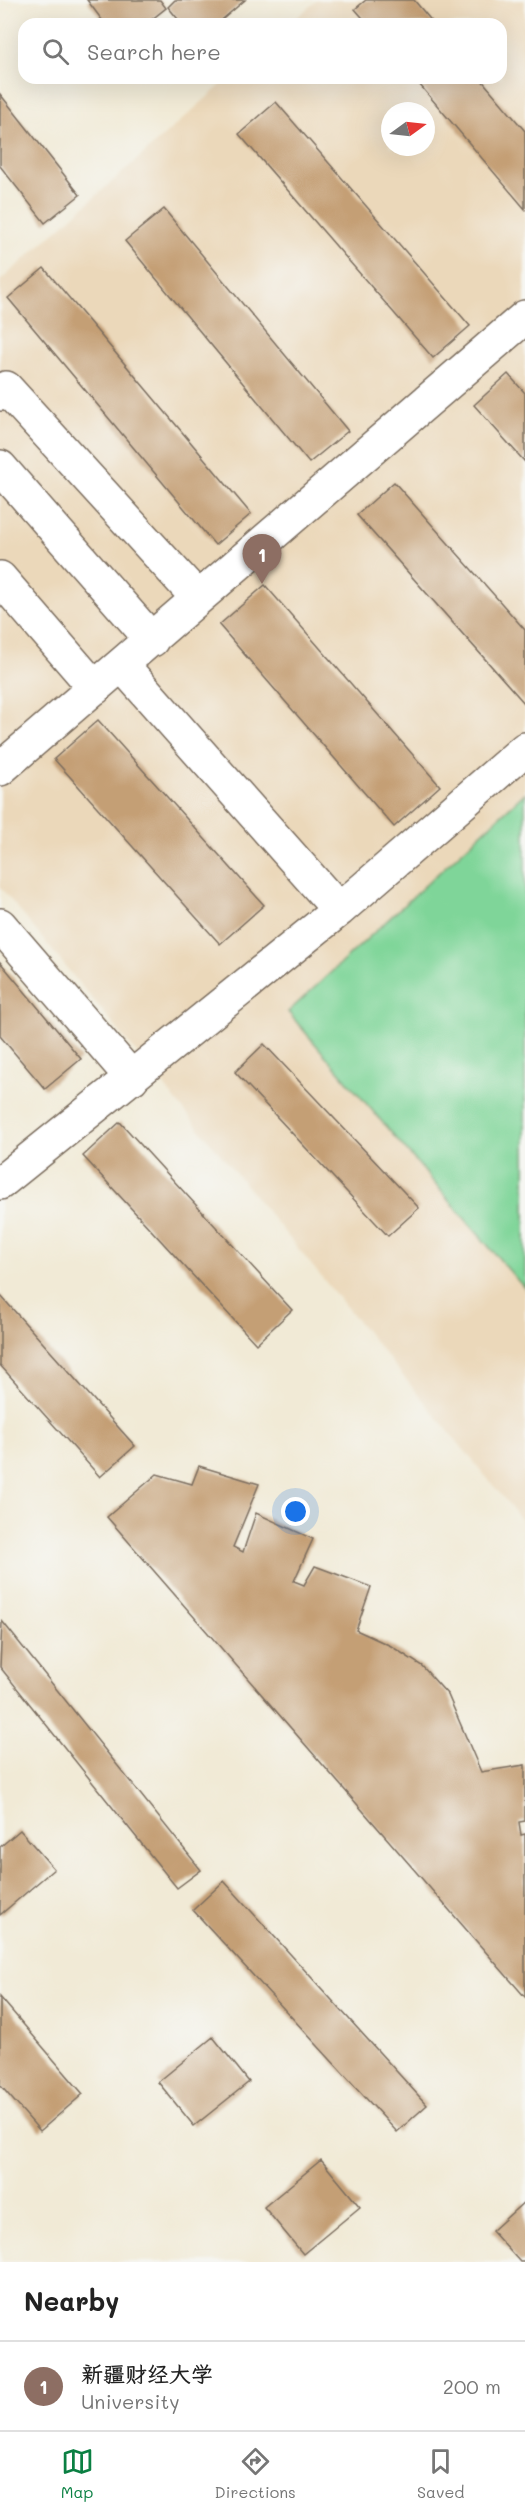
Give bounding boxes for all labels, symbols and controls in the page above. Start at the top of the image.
search box [18,18,507,84]
icon: search [39,35,72,68]
text: Search here [87,37,221,66]
north arrow [381,102,435,156]
pin: 1 [242,534,282,584]
your location [281,1497,310,1526]
text: Nearby [24,2284,119,2318]
text: 新疆财经大学 [81,2359,213,2388]
text: 1 [39,2373,48,2399]
text: 200 m [443,2373,501,2399]
text: University [81,2388,180,2414]
tab: Map [61,2445,94,2502]
tab: Directions [215,2445,296,2502]
tab: Saved [417,2445,464,2502]

